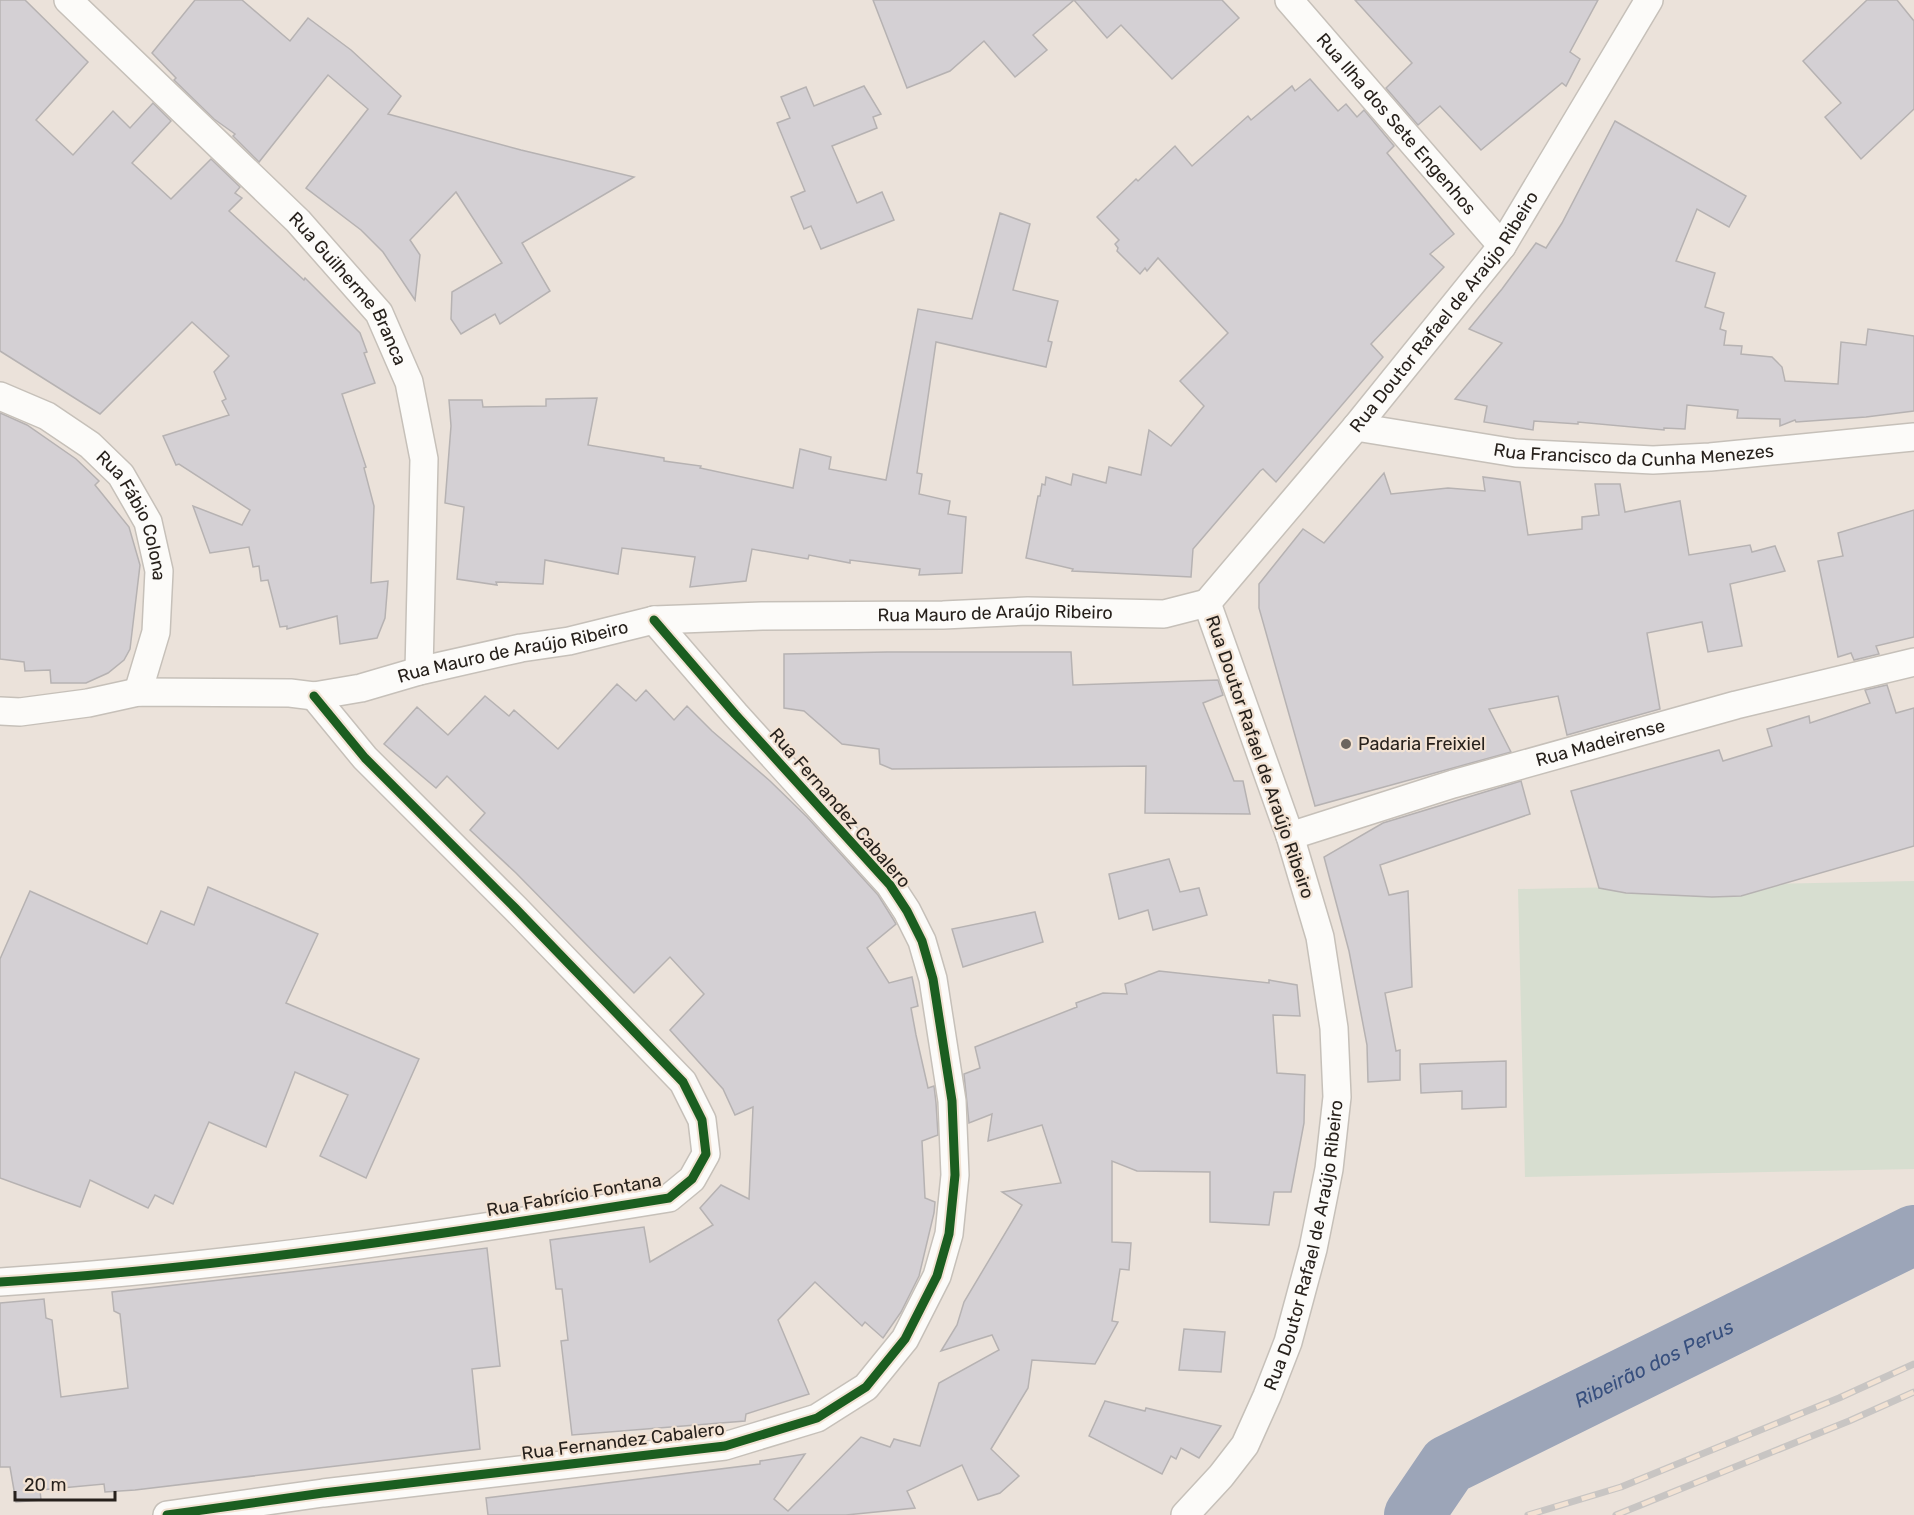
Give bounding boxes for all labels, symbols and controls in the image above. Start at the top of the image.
street label: Rua Ilha dos Sete Engenhos [1312,29,1481,219]
street label: Rua Doutor Rafael de Araújo Ribeiro [1345,187,1543,437]
street label: Rua Guilherme Branca [284,207,411,369]
street label: Rua Francisco da Cunha Menezes [1492,439,1775,471]
street label: Rua Fábio Colona [91,446,170,581]
street label: Rua Mauro de Araújo Ribeiro [877,600,1113,626]
street label: Rua Doutor Rafael de Araújo Ribeiro [1201,613,1319,901]
street label: Rua Mauro de Araújo Ribeiro [395,616,630,688]
street label: Rua Madeirense [1533,714,1667,771]
street label: Rua Fernandez Cabalero [765,724,915,892]
place label: Padaria Freixiel [1358,733,1485,755]
marker: Padaria Freixiel [1339,737,1353,751]
street label: Rua Doutor Rafael de Araújo Ribeiro [1259,1099,1348,1394]
street label: Rua Fabrício Fontana [485,1169,663,1221]
water label: Ribeirão dos Perus [1570,1314,1737,1413]
street label: Rua Fernandez Cabalero [520,1418,726,1464]
scale bar [15,1464,116,1502]
text: 20 m [24,1474,66,1496]

